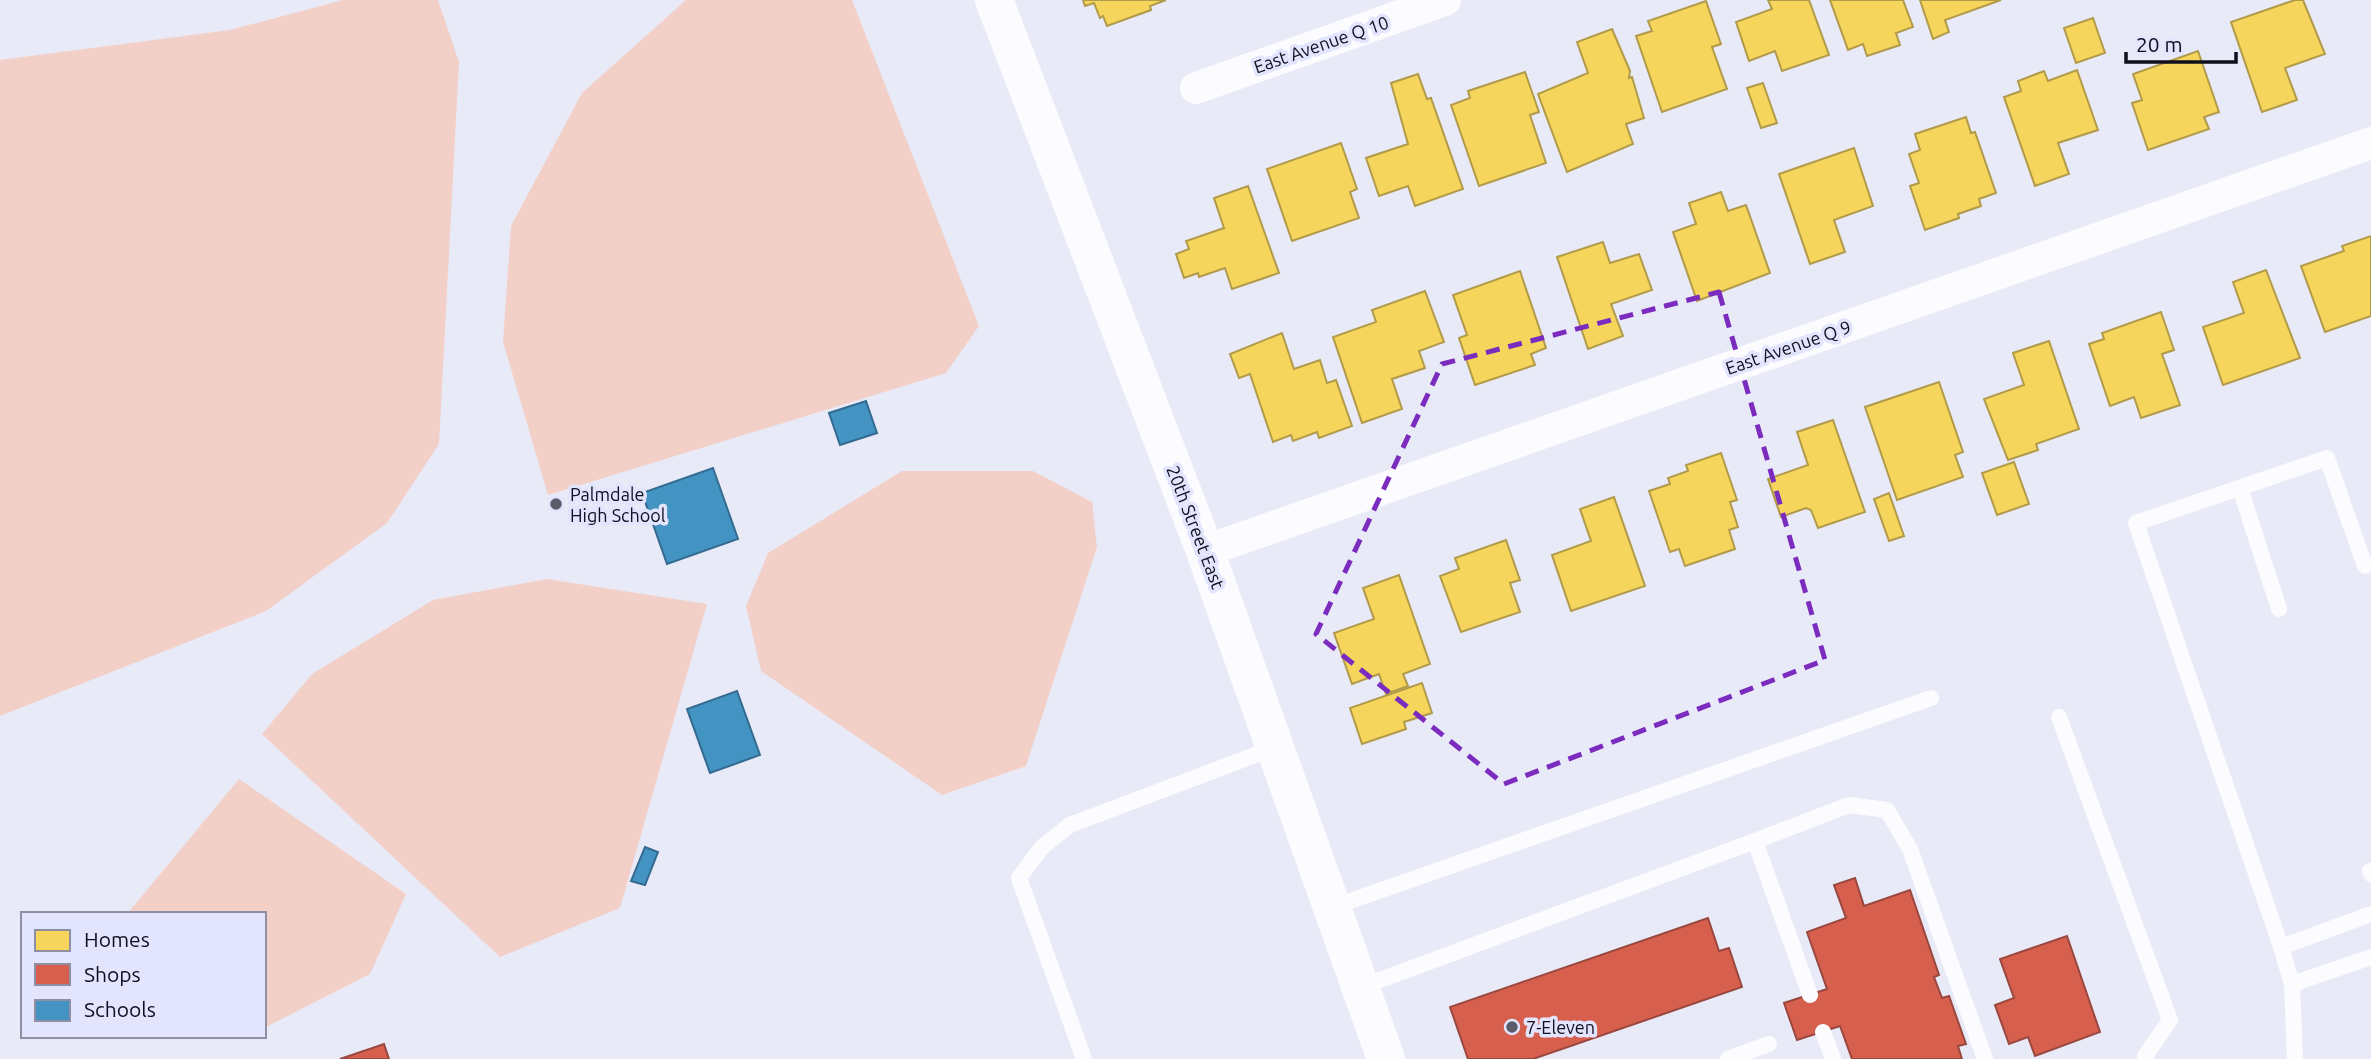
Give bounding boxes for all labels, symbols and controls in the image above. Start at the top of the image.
street label: East Avenue Q 10 [1251,12,1391,77]
scale bar [2126,21,2236,65]
text: 20 m [2136,32,2183,56]
street label: East Avenue Q 9 [1723,316,1854,379]
street label: 20th Street East [1163,463,1229,591]
place label: Palmdale High School [570,484,666,525]
marker: Palmdale High School [548,496,564,512]
legend [21,912,266,1038]
text: Homes [84,927,150,951]
text: Shops [84,962,141,986]
text: Schools [84,997,156,1021]
place label: 7-Eleven [1526,1017,1595,1037]
marker: 7-Eleven [1504,1019,1520,1035]

